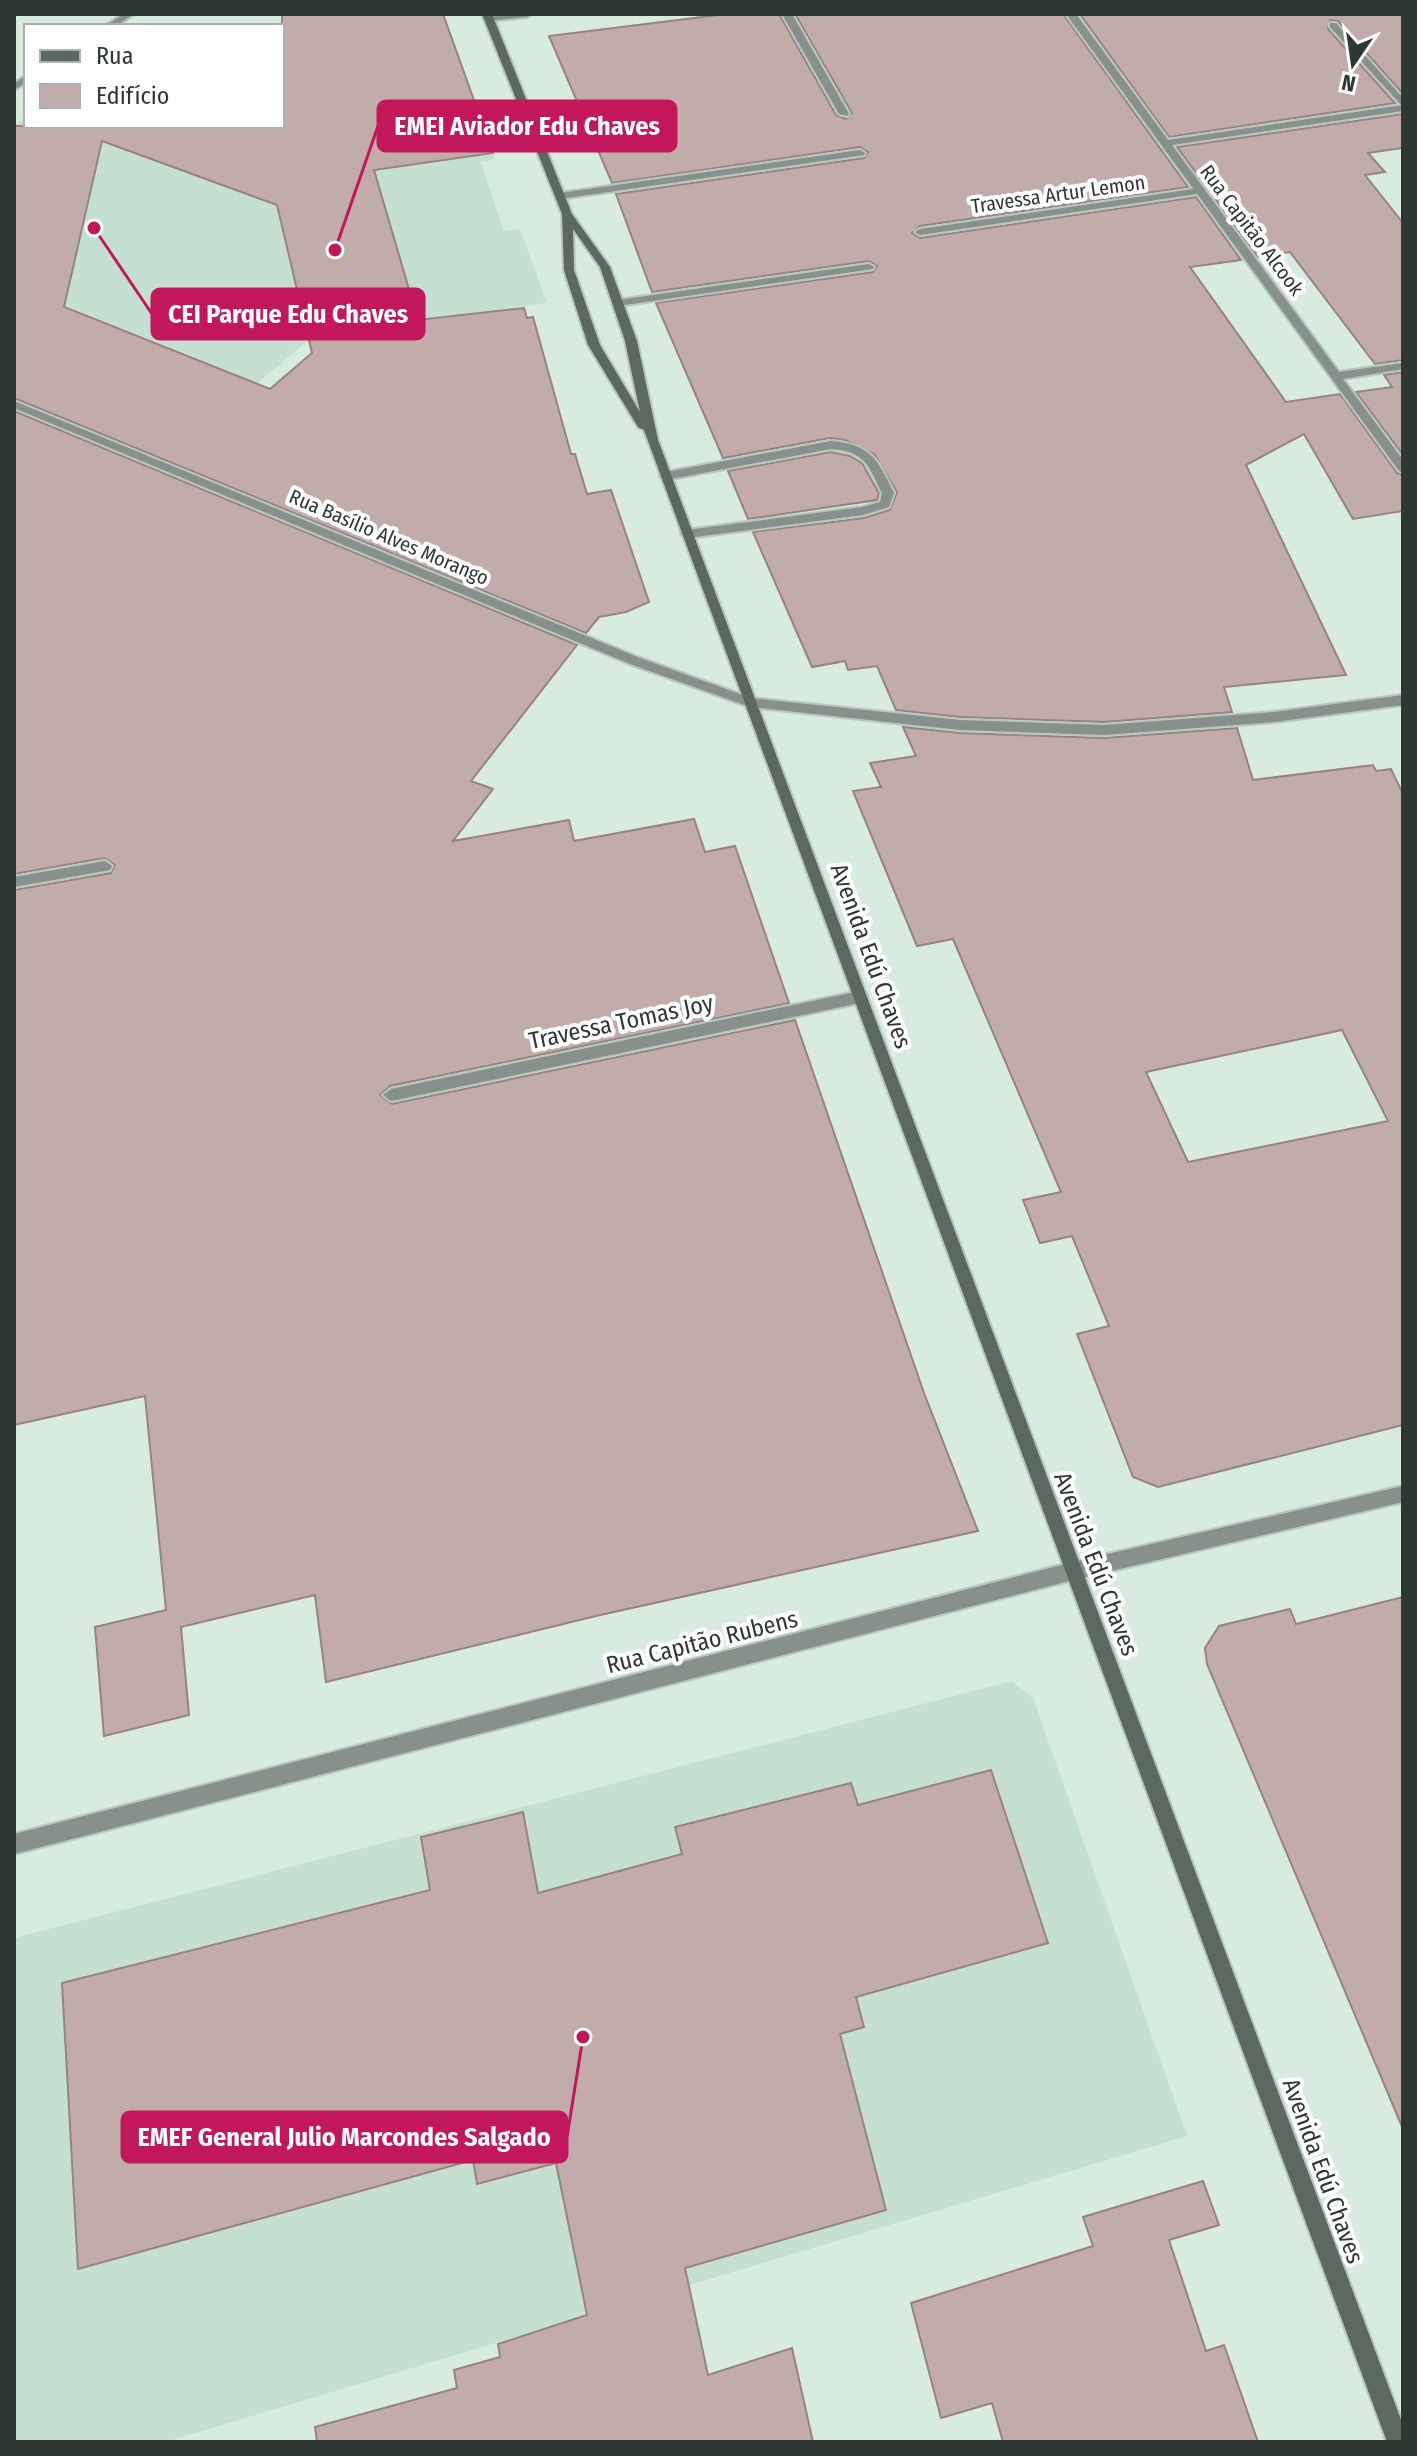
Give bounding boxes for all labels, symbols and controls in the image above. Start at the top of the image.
legend [24,24,284,128]
north arrow [1313,24,1393,104]
text: Rua [96,42,133,70]
text: N [1339,68,1358,98]
text: Edifício [96,82,169,110]
callout: EMEI Aviador Edu Chaves [378,101,676,151]
text: EMEI Aviador Edu Chaves [394,111,660,142]
street label: Rua Capitão Alcook [1195,160,1309,300]
street label: Travessa Artur Lemon [969,170,1147,218]
callout: CEI Parque Edu Chaves [152,289,424,339]
text: CEI Parque Edu Chaves [168,299,408,330]
street label: Rua Basílio Alves Morango [286,484,492,590]
street label: Avenida Edú Chaves [825,860,917,1052]
street label: Travessa Tomas Joy [526,989,716,1055]
street label: Avenida Edú Chaves [1048,1468,1144,1660]
street label: Rua Capitão Rubens [603,1605,801,1679]
street label: Avenida Edú Chaves [1277,2075,1369,2267]
callout: EMEF General Julio Marcondes Salgado [122,2112,567,2162]
text: EMEF General Julio Marcondes Salgado [137,2122,551,2153]

